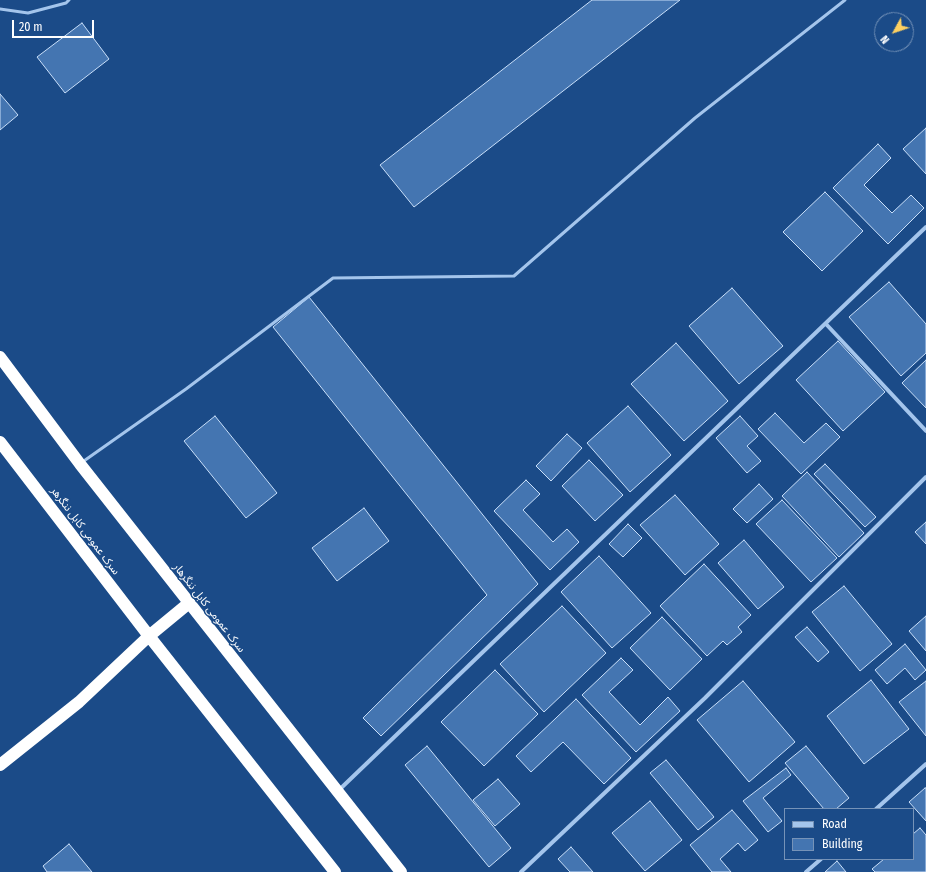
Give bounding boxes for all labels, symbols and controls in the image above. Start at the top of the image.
scale bar [14,12,96,38]
north arrow [874,12,914,52]
text: 20 m [19,20,43,34]
text: N [878,33,892,46]
street label: سرک عمومی کابل ننگرهر [48,484,122,578]
street label: سرک عمومی کابل ننگرهار [170,561,248,655]
legend [784,808,914,860]
text: Road [822,817,847,831]
text: Building [822,837,862,851]

